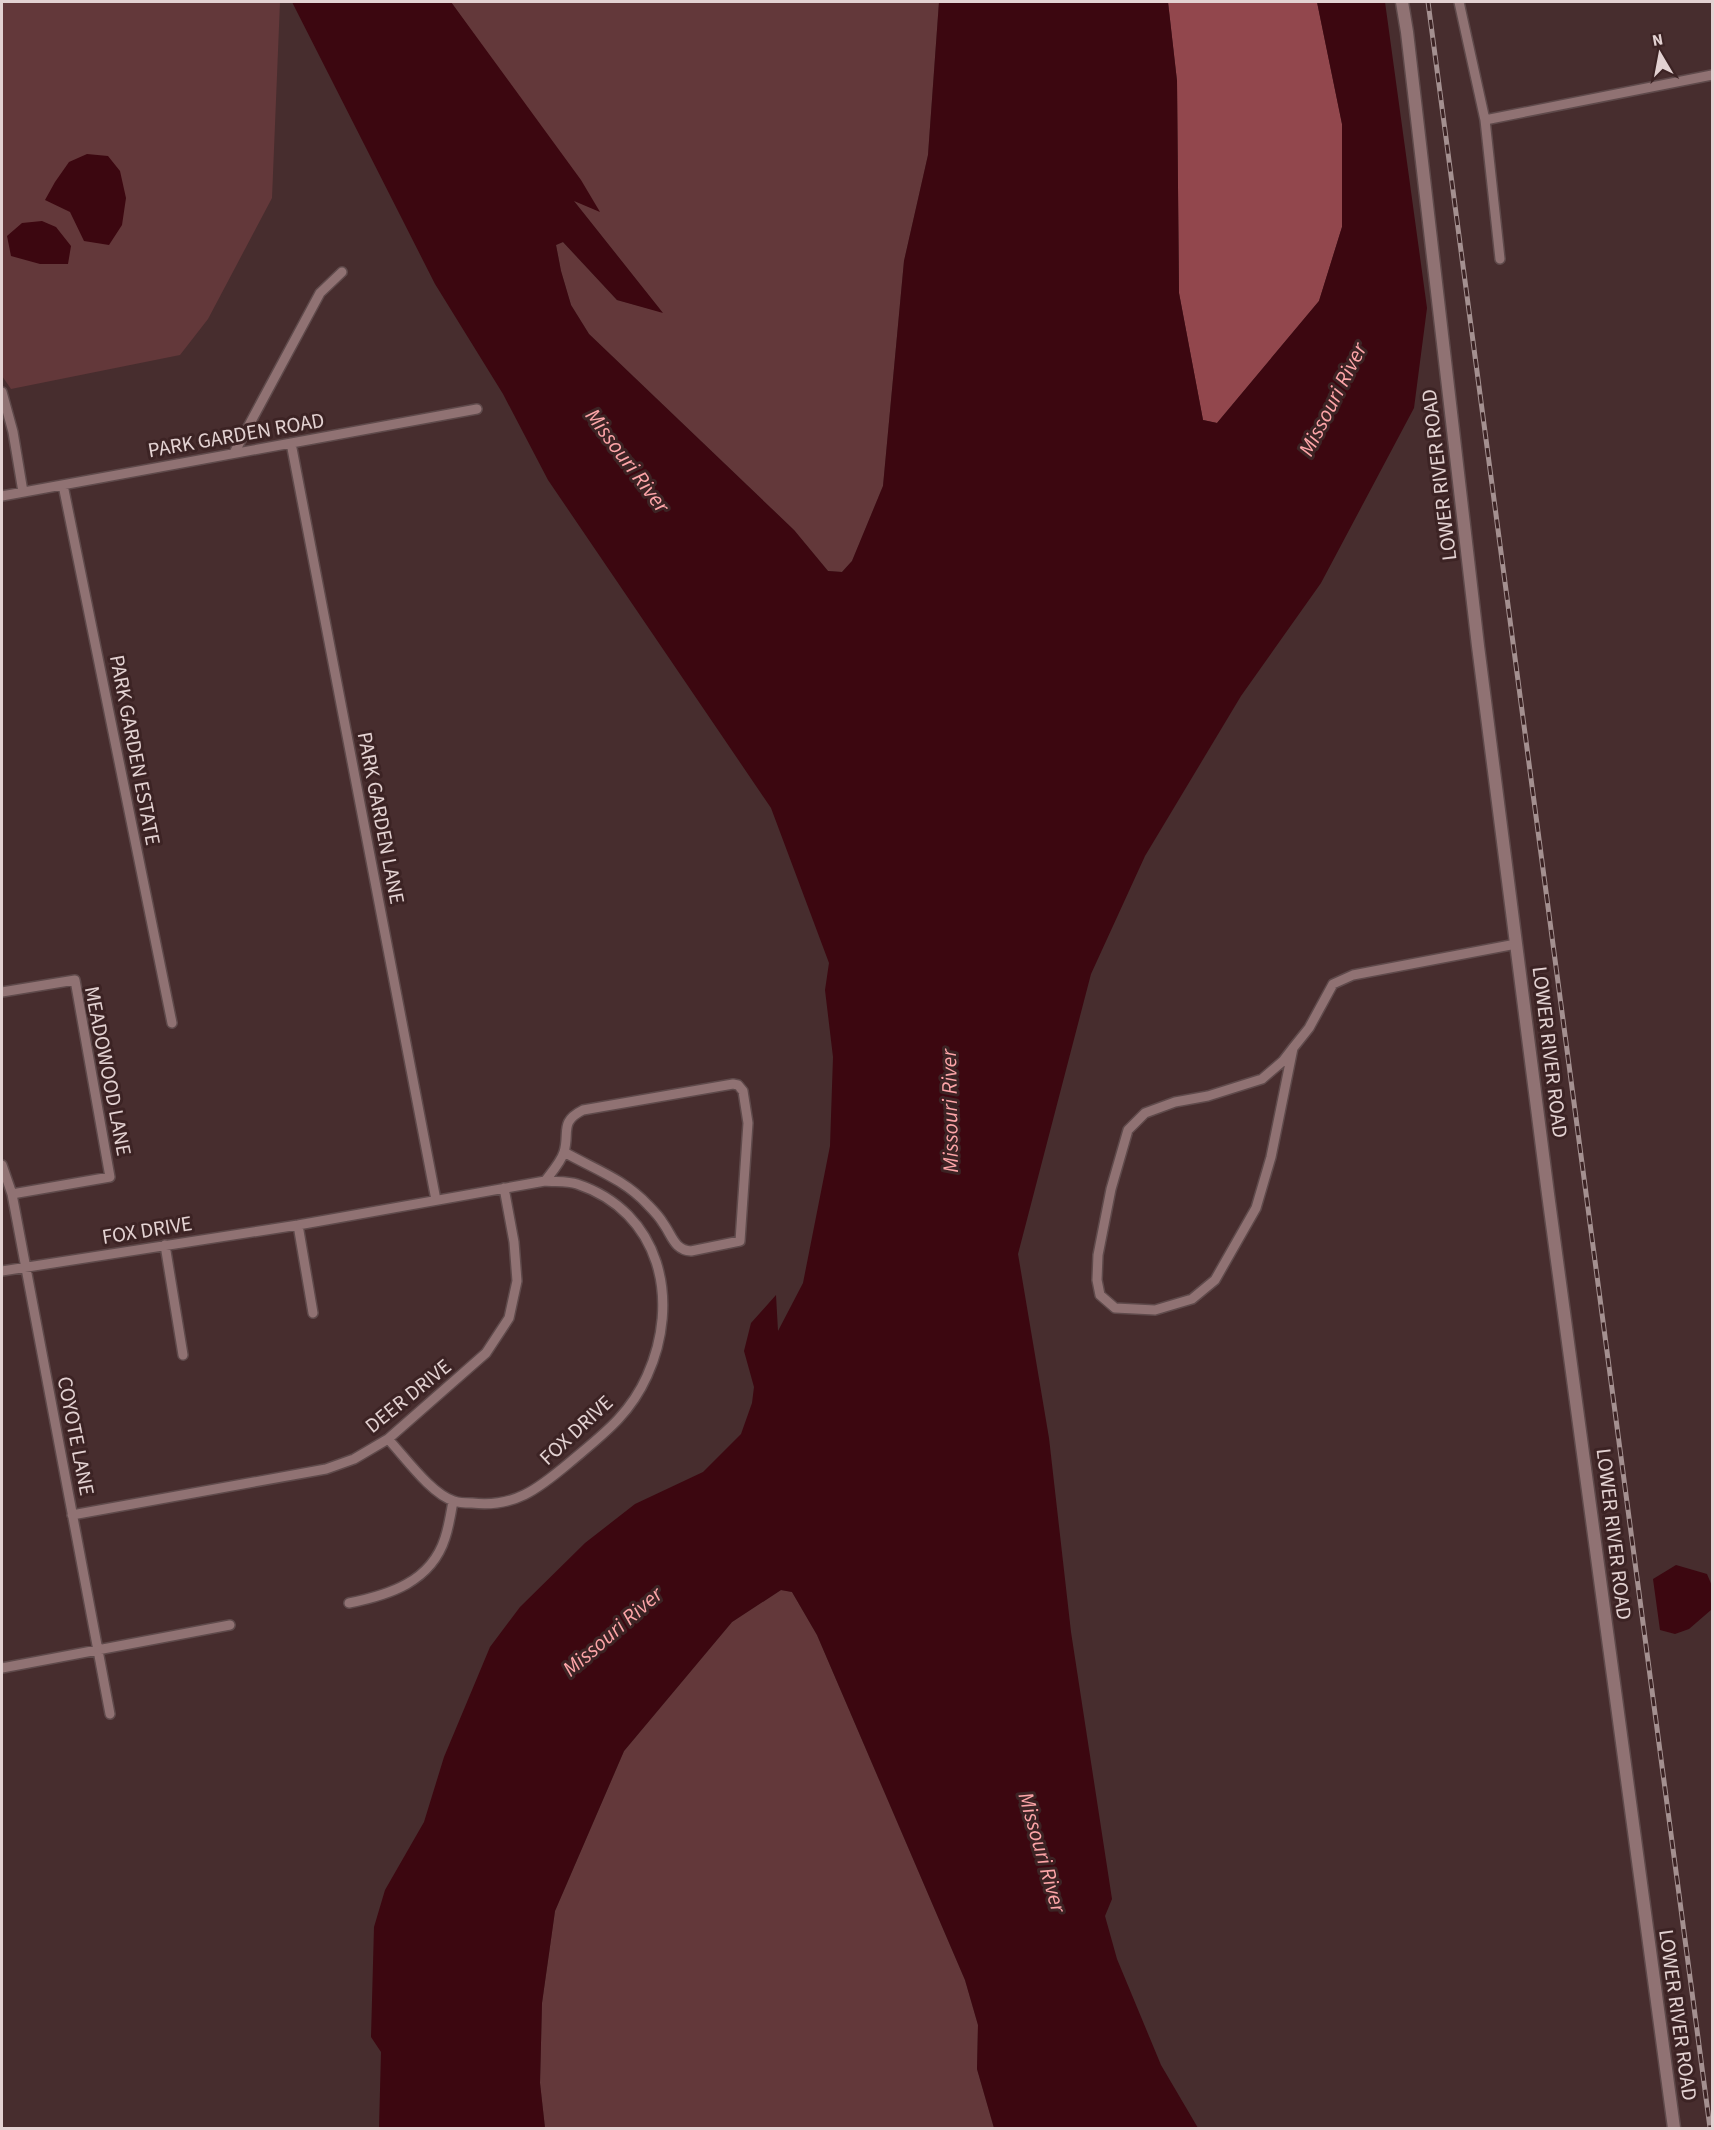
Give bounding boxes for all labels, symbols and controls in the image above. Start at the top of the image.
north arrow [1630,24,1690,84]
text: N [1650,28,1665,52]
water label: Missouri River [1291,336,1376,462]
street label: LOWER RIVER ROAD [1414,387,1464,563]
water label: Missouri River [577,402,678,521]
street label: PARK GARDEN ROAD [145,405,327,465]
street label: PARK GARDEN ESTATE [102,652,168,848]
street label: PARK GARDEN LANE [350,729,412,907]
street label: LOWER RIVER ROAD [1525,964,1575,1140]
street label: MEADOWOOD LANE [77,984,139,1158]
water label: Missouri River [933,1047,967,1173]
street label: FOX DRIVE [100,1208,194,1252]
street label: DEER DRIVE [358,1352,458,1440]
street label: COYOTE LANE [50,1374,102,1498]
street label: FOX DRIVE [532,1388,620,1472]
street label: LOWER RIVER ROAD [1589,1446,1639,1622]
water label: Missouri River [556,1578,671,1684]
water label: Missouri River [1010,1788,1075,1918]
street label: LOWER RIVER ROAD [1651,1927,1705,2103]

